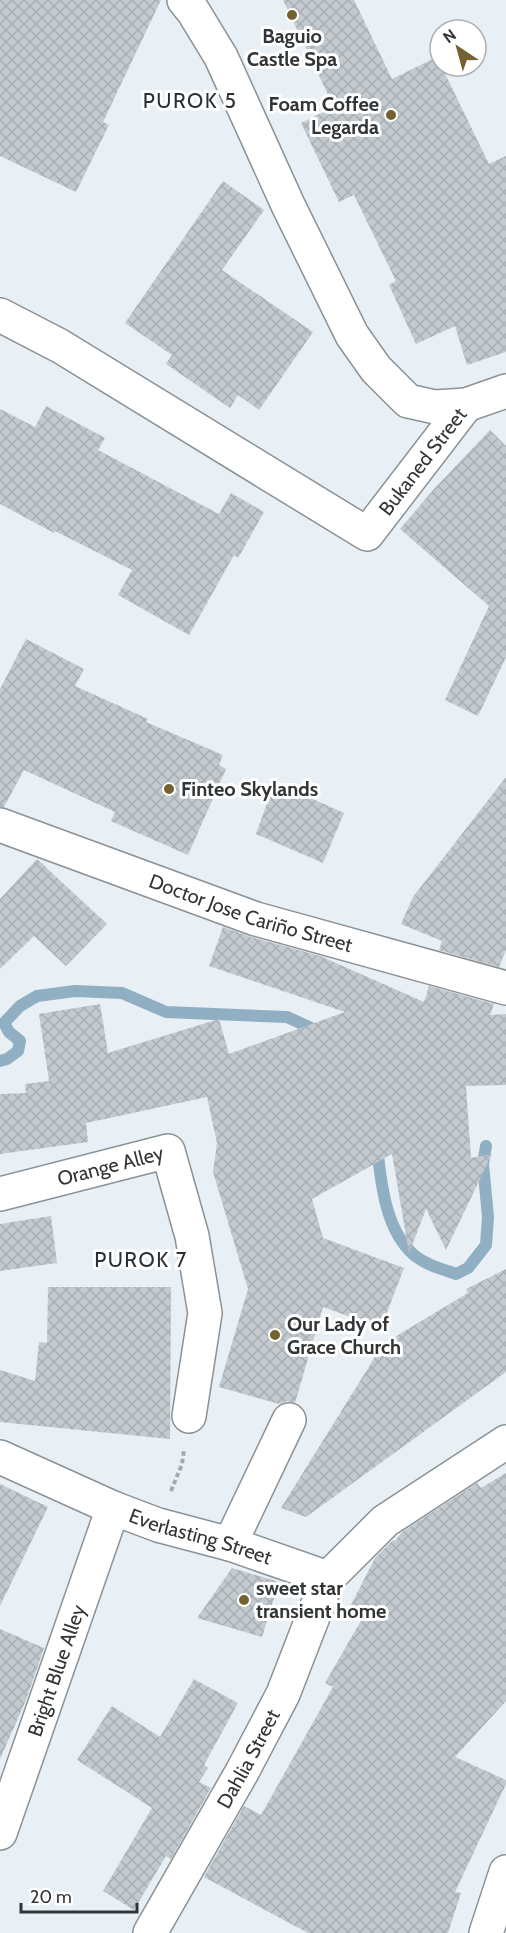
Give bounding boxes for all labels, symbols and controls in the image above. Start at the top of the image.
marker: Baguio Castle Spa [285,8,299,22]
north arrow [428,18,488,78]
place label: Baguio Castle Spa [247,24,337,71]
text: N [439,25,460,47]
district label: PUROK 5 [143,88,237,113]
place label: Foam Coffee Legarda [269,92,379,139]
marker: Foam Coffee Legarda [384,108,398,122]
street label: Bukaned Street [374,403,472,520]
place label: Finteo Skylands [181,777,318,801]
marker: Finteo Skylands [162,782,176,796]
street label: Doctor Jose Cariño Street [146,869,355,957]
street label: Orange Alley [55,1141,166,1191]
district label: PUROK 7 [94,1247,188,1272]
place label: Our Lady of Grace Church [287,1312,401,1359]
marker: Our Lady of Grace Church [268,1328,282,1342]
street label: Everlasting Street [126,1503,275,1570]
place label: sweet star transient home [256,1576,386,1623]
marker: sweet star transient home [237,1593,251,1607]
street label: Bright Blue Alley [23,1601,90,1740]
street label: Dahlia Street [212,1705,285,1813]
scale bar [21,1876,136,1914]
text: 20 m [30,1886,72,1908]

